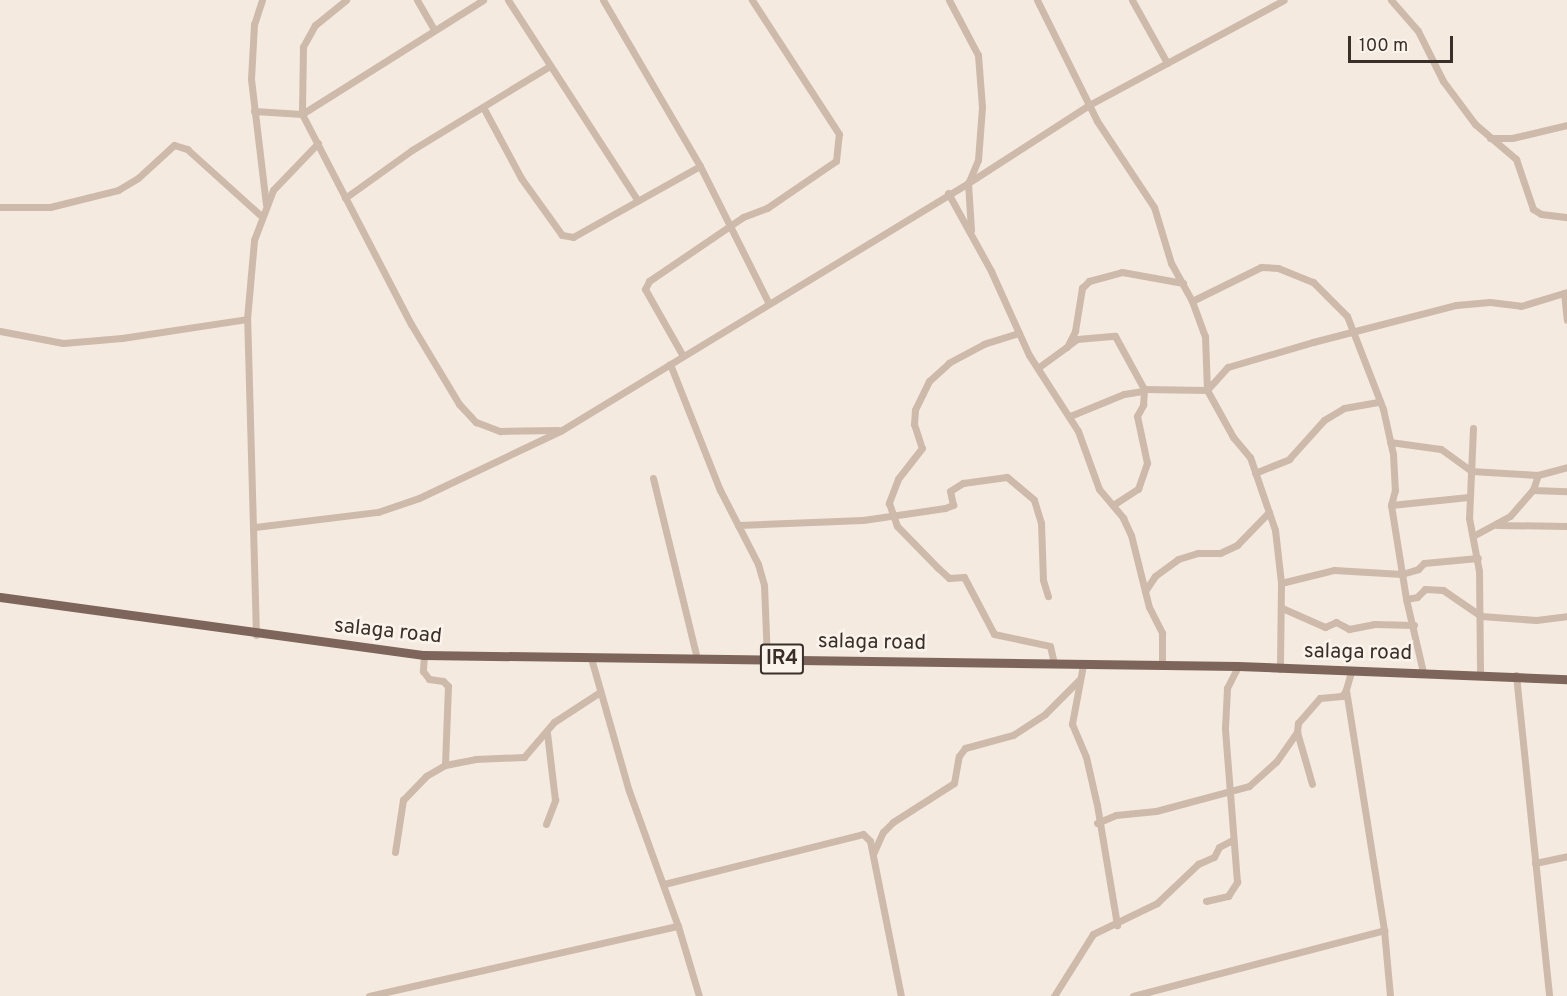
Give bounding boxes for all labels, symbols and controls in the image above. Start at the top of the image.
scale bar [1351,24,1456,62]
text: 100 m [1359,35,1408,58]
street label: salaga road [333,614,443,650]
street label: salaga road [818,629,926,657]
street label: salaga road [1304,639,1412,667]
road number: IR4 [760,642,804,676]

